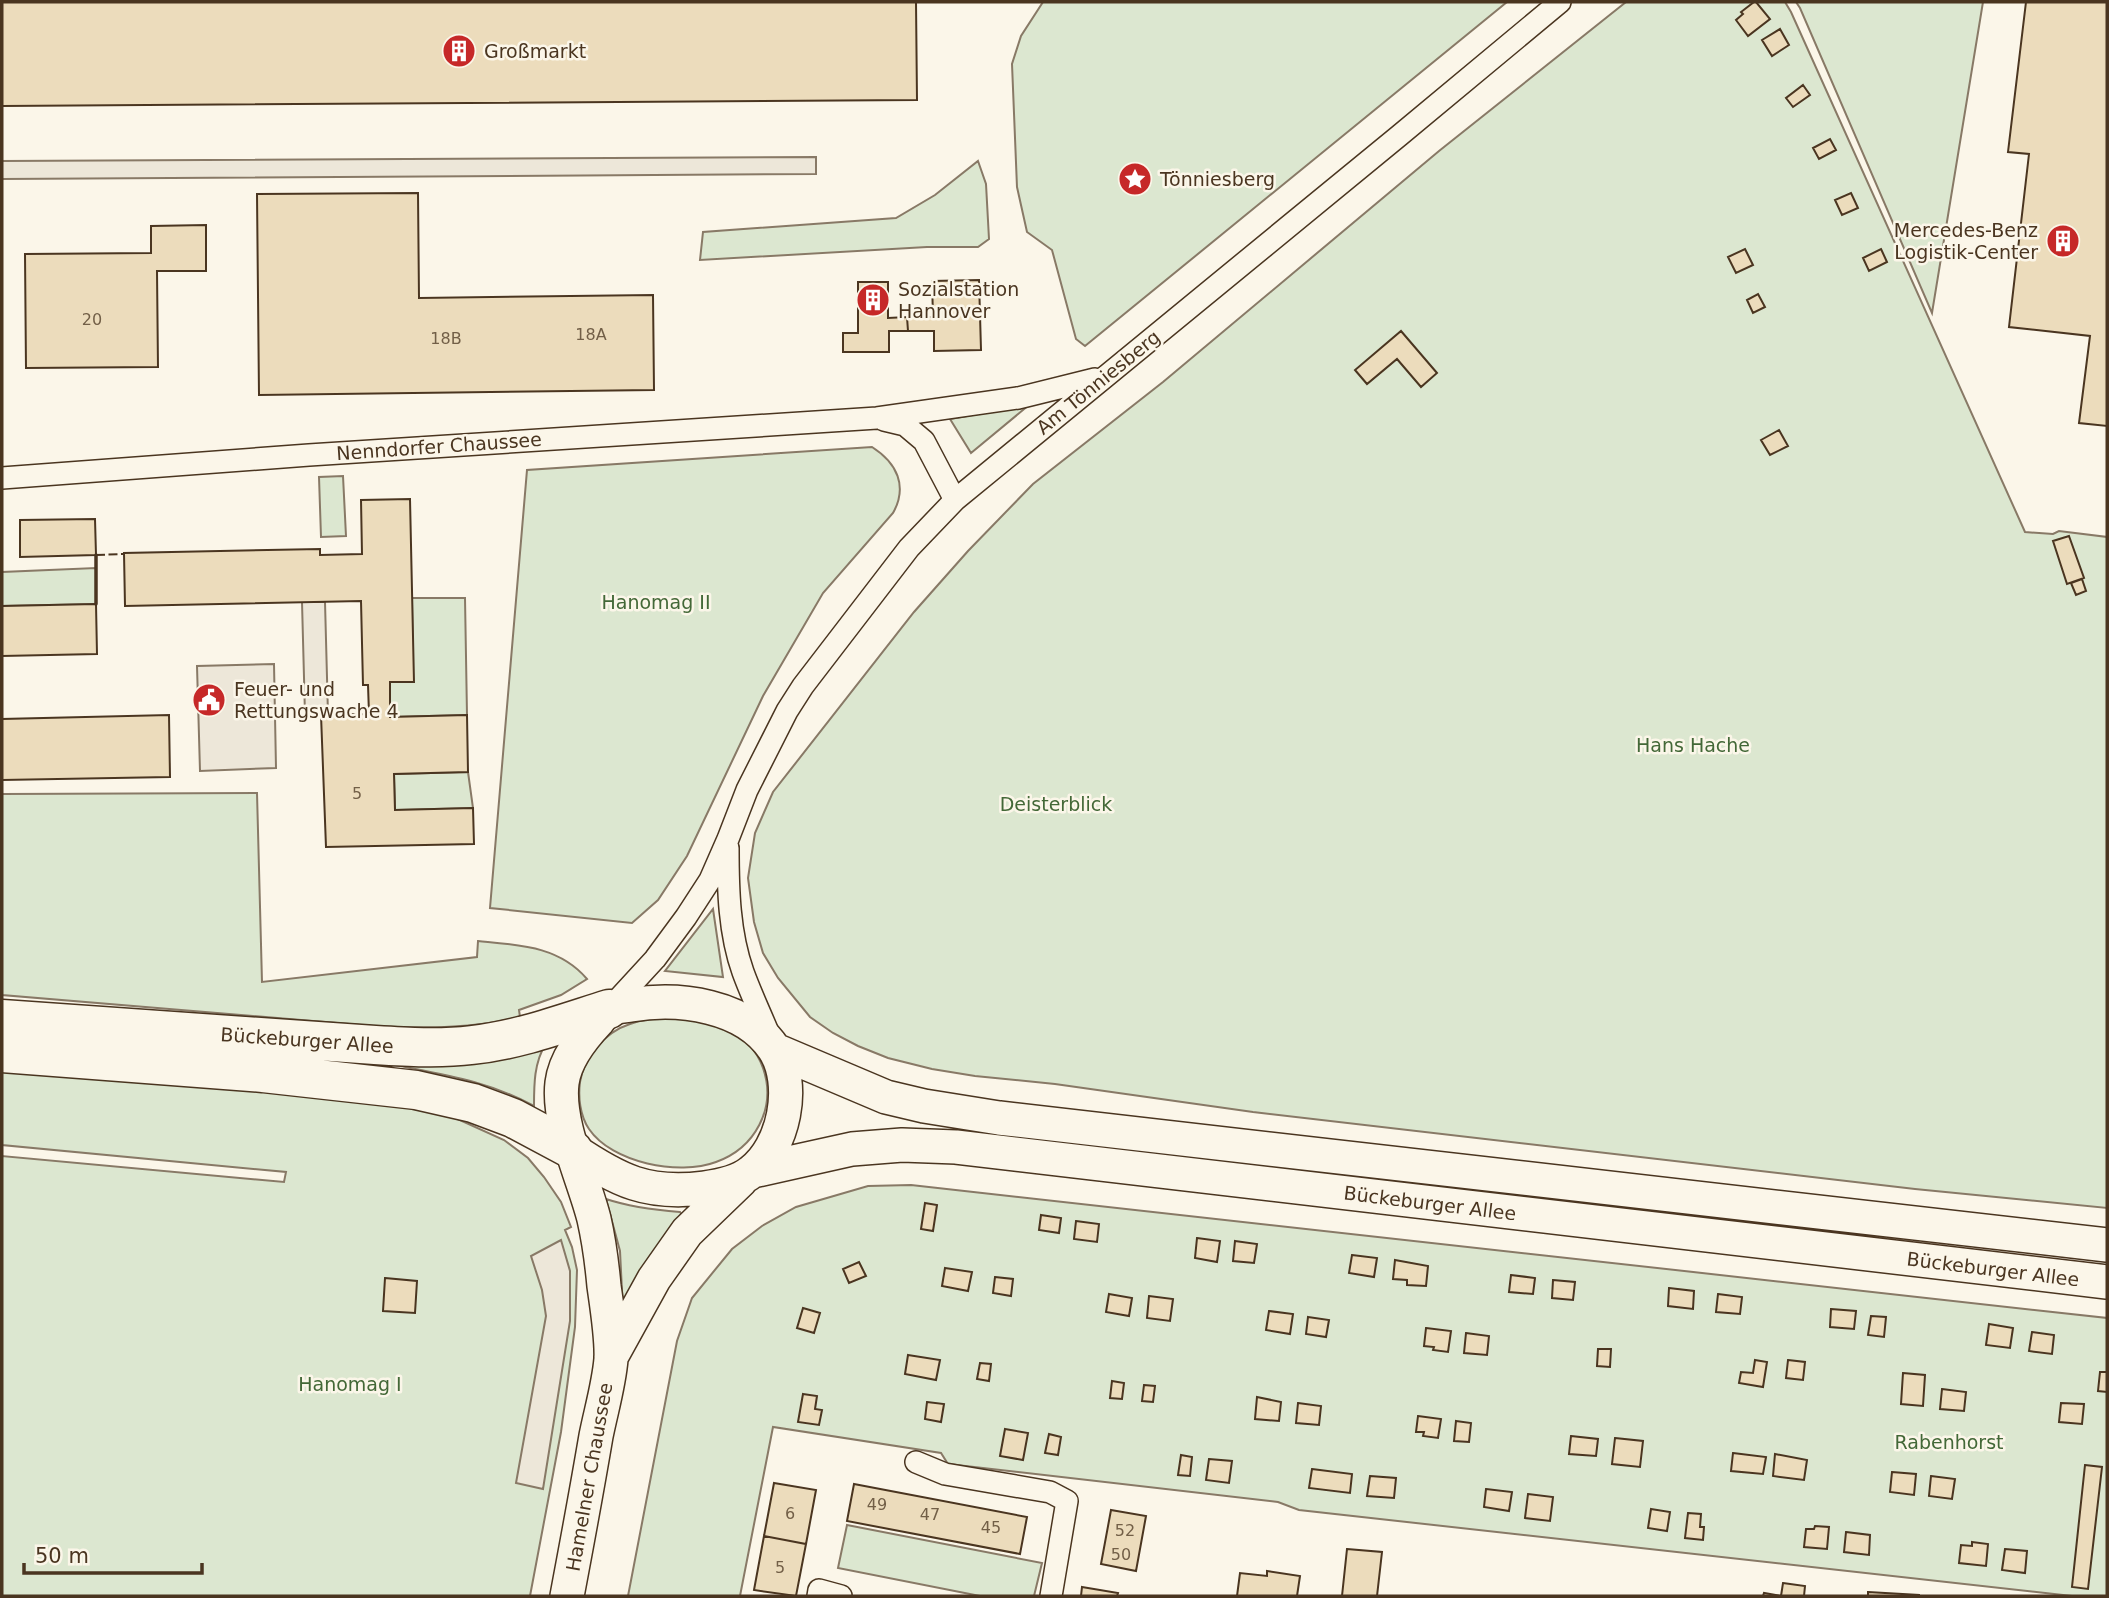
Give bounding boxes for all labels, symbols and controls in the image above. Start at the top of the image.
building icon: Großmarkt [440,32,478,70]
place label: Großmarkt [484,40,586,62]
place icon: Tönniesberg [1116,160,1154,198]
place label: Tönniesberg [1159,168,1275,190]
place label: Mercedes-Benz Logistik-Center [1894,219,2038,263]
building icon: Mercedes-Benz Logistik-Center [2044,222,2082,260]
place label: Sozialstation Hannover [898,278,1019,322]
building icon: Sozialstation Hannover [854,281,892,319]
house number: 20 [82,310,102,329]
house number: 18A [575,325,607,344]
street label: Am Tönniesberg [1032,325,1164,439]
house number: 18B [430,329,462,348]
street label: Nenndorfer Chaussee [336,428,542,464]
park label: Hanomag II [601,591,711,613]
place label: Feuer- und Rettungswache 4 [234,678,398,722]
public building icon: Feuer- und Rettungswache 4 [190,681,228,719]
park label: Hans Hache [1636,734,1750,756]
house number: 5 [352,784,362,803]
park label: Deisterblick [1000,793,1112,815]
street label: Bückeburger Allee [220,1023,394,1057]
street label: Bückeburger Allee [1342,1182,1518,1224]
street label: Bückeburger Allee [1905,1248,2081,1290]
park label: Hanomag I [298,1373,402,1395]
street label: Hamelner Chaussee [562,1381,616,1573]
park label: Rabenhorst [1894,1431,2004,1453]
house number: 49 [867,1495,887,1514]
house number: 6 [785,1504,795,1523]
house number: 47 [920,1505,940,1524]
house number: 45 [981,1518,1001,1537]
house number: 52 [1115,1521,1135,1540]
scale bar [24,1532,203,1576]
text: 50 m [35,1544,89,1568]
house number: 50 [1111,1545,1131,1564]
house number: 5 [775,1558,785,1577]

